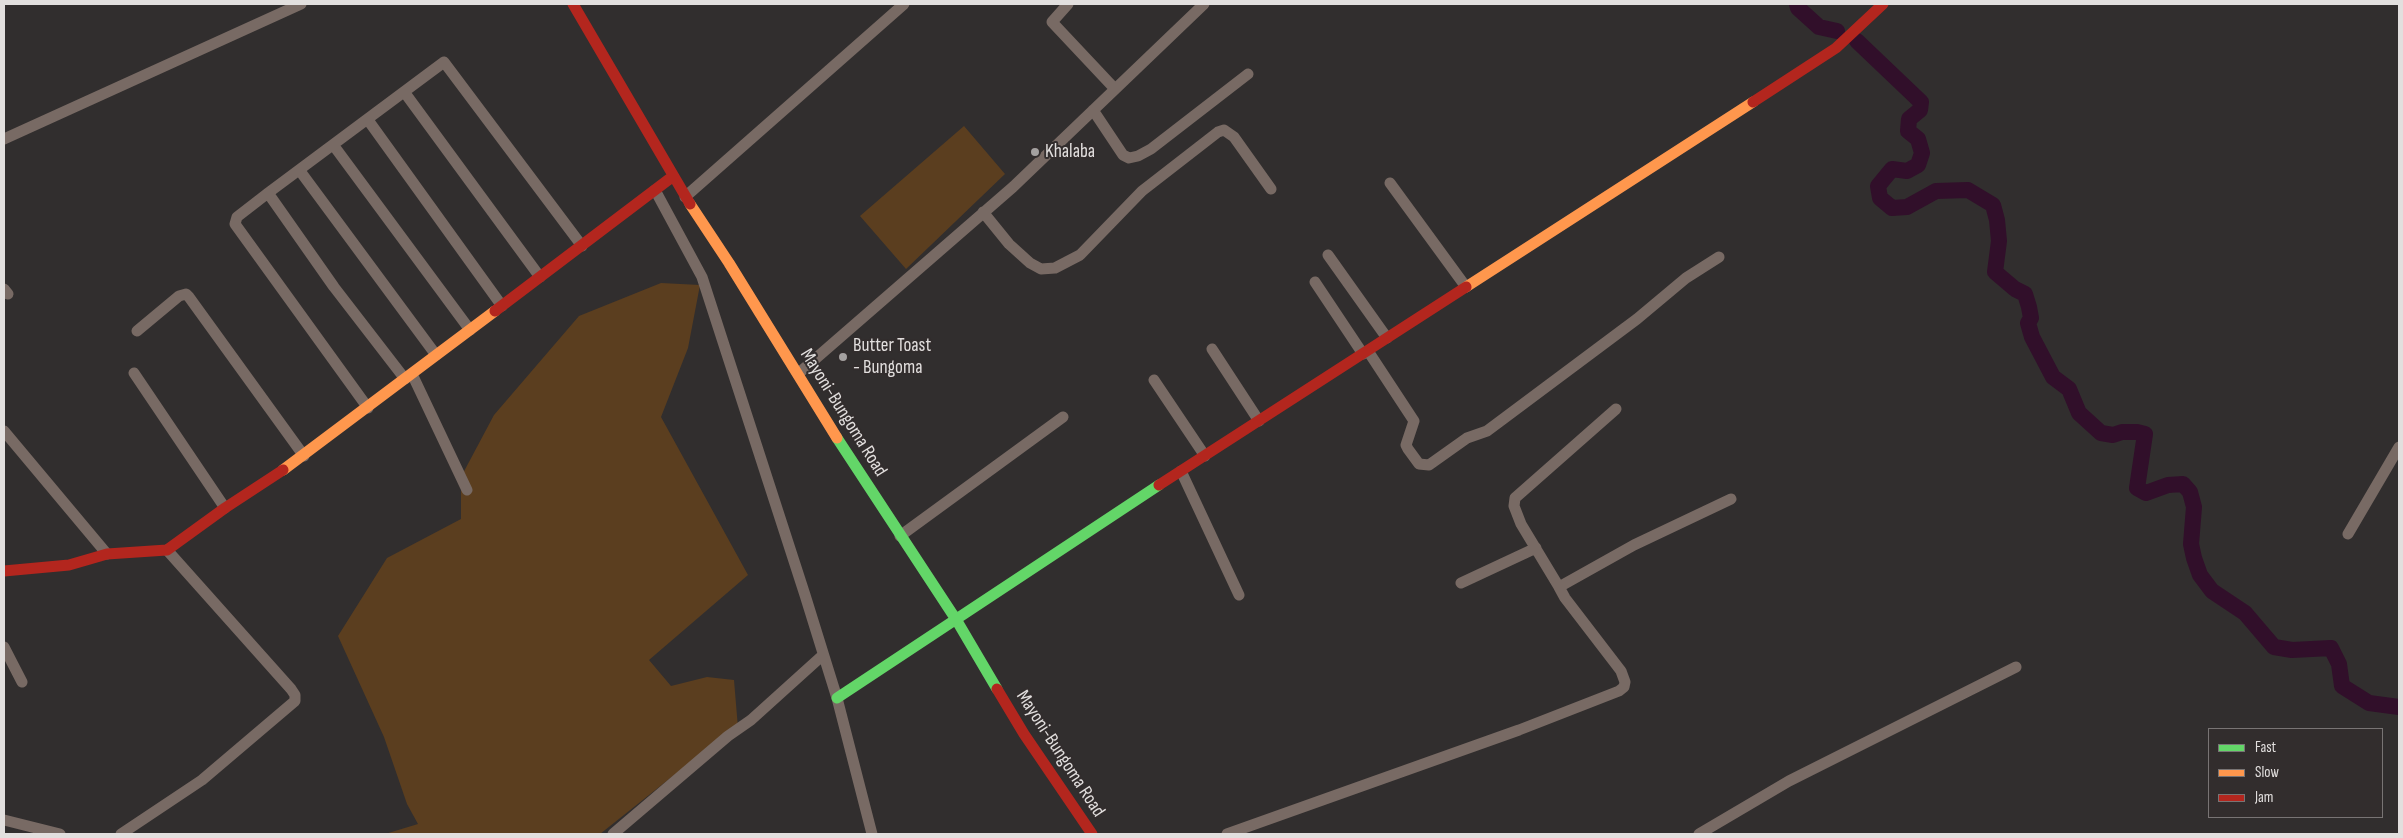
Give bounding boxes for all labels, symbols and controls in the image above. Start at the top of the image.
place label: Khalaba [1045,141,1095,163]
marker: Khalaba [1029,146,1041,158]
place label: Butter Toast - Bungoma [853,335,931,379]
street label: Mayoni-Bungoma Road [795,345,891,481]
marker: Butter Toast - Bungoma [837,351,849,363]
street label: Mayoni-Bungoma Road [1011,686,1109,822]
legend [2208,728,2383,818]
text: Fast [2255,738,2276,757]
text: Slow [2255,763,2279,782]
text: Jam [2255,788,2273,807]

